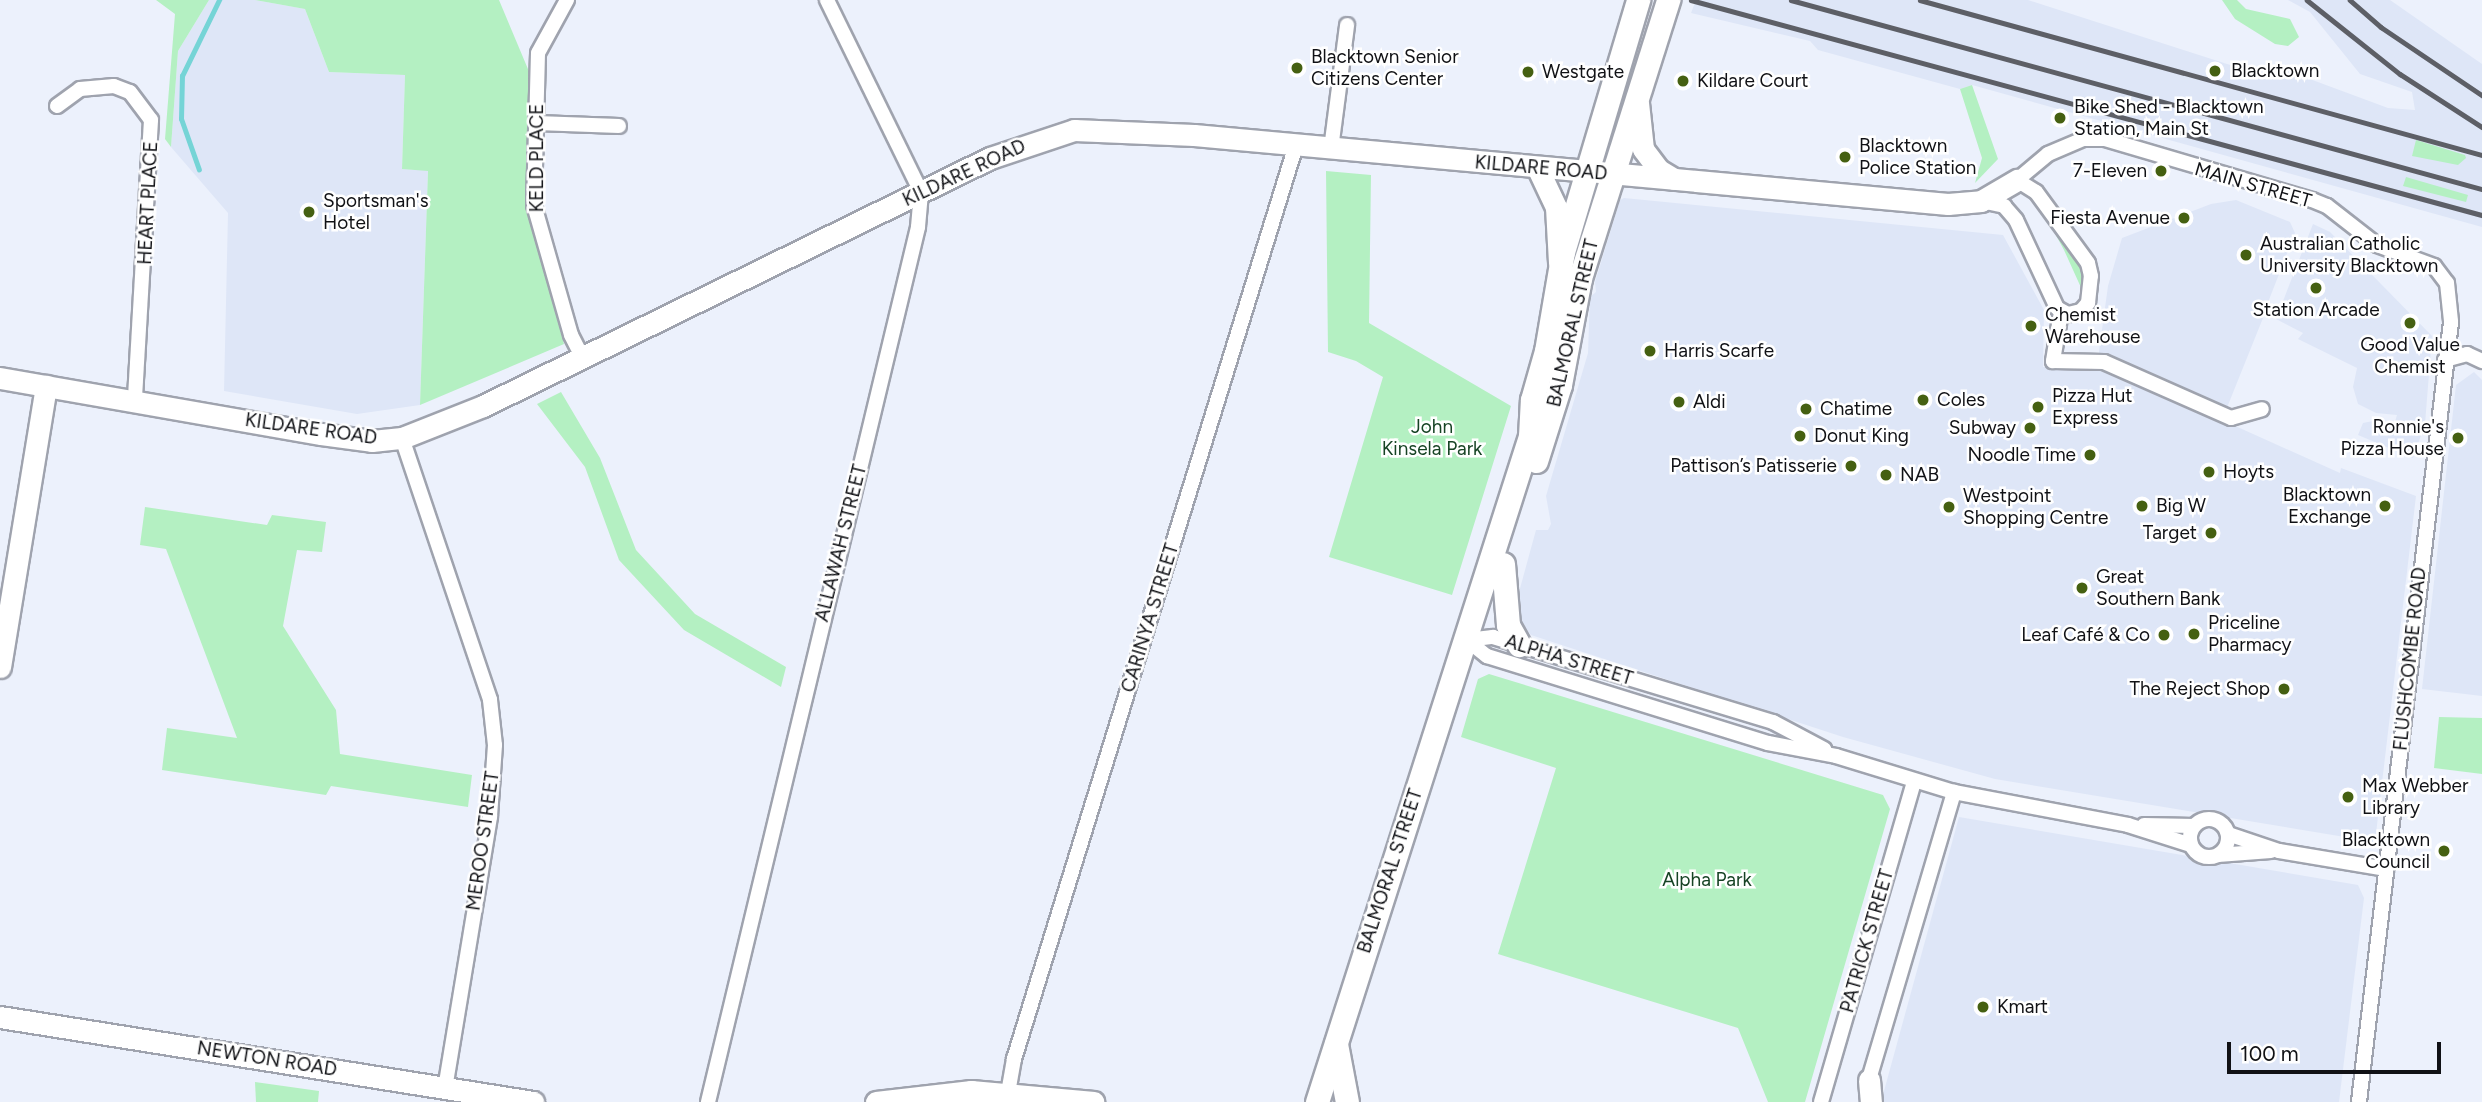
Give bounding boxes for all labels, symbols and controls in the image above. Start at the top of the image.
place label: Blacktown Senior Citizens Center [1311,46,1459,90]
marker: Blacktown Senior Citizens Center [1289,60,1305,76]
place label: Blacktown [2231,60,2319,82]
place label: Westgate [1542,61,1624,83]
marker: Blacktown [2205,61,2225,81]
marker: Westgate [1520,64,1536,80]
place label: Kildare Court [1697,70,1808,92]
marker: Kildare Court [1675,73,1691,89]
place label: Bike Shed - Blacktown Station, Main St [2074,96,2264,140]
street label: KELD PLACE [526,104,548,212]
marker: Bike Shed - Blacktown Station, Main St [2052,110,2068,126]
street label: KILDARE ROAD [899,135,1029,211]
place label: Blacktown Police Station [1859,135,1976,179]
street label: HEART PLACE [133,141,163,265]
marker: Blacktown Police Station [1837,149,1853,165]
street label: KILDARE ROAD [1474,151,1608,185]
street label: MAIN STREET [2192,157,2314,213]
place label: 7-Eleven [2073,160,2147,182]
marker: 7-Eleven [2153,163,2169,179]
place label: Sportsman's Hotel [323,190,428,234]
marker: Sportsman's Hotel [301,204,317,220]
place label: Fiesta Avenue [2050,207,2170,229]
marker: Fiesta Avenue [2176,210,2192,226]
place label: Australian Catholic University Blacktown [2260,233,2438,277]
street label: BALMORAL STREET [1543,237,1603,409]
marker: Australian Catholic University Blacktown [2238,247,2254,263]
marker: Station Arcade [2308,280,2324,296]
place label: Station Arcade [2252,299,2380,321]
place label: Chemist Warehouse [2045,304,2140,348]
marker: Good Value Chemist [2402,315,2418,331]
marker: Chemist Warehouse [2023,318,2039,334]
place label: Good Value Chemist [2360,334,2460,378]
place label: Harris Scarfe [1664,340,1774,362]
marker: Harris Scarfe [1642,343,1658,359]
place label: Pizza Hut Express [2052,385,2133,429]
place label: Coles [1937,389,1985,411]
place label: Aldi [1693,391,1726,413]
marker: Coles [1915,392,1931,408]
marker: Aldi [1671,394,1687,410]
place label: Chatime [1820,398,1892,420]
marker: Pizza Hut Express [2030,399,2046,415]
marker: Chatime [1798,401,1814,417]
street label: KILDARE ROAD [244,408,378,450]
park label: John Kinsela Park [1382,416,1482,460]
place label: Ronnie's Pizza House [2340,416,2444,460]
place label: Subway [1949,417,2016,439]
marker: Subway [2022,420,2038,436]
place label: Donut King [1814,425,1909,447]
marker: Donut King [1792,428,1808,444]
marker: Ronnie's Pizza House [2450,430,2466,446]
place label: Noodle Time [1967,444,2076,466]
marker: Noodle Time [2082,447,2098,463]
place label: Pattison’s Patisserie [1670,455,1837,477]
marker: Pattison’s Patisserie [1843,458,1859,474]
place label: Hoyts [2223,461,2274,483]
street label: ALLAWAH STREET [810,462,872,624]
place label: NAB [1900,464,1939,486]
marker: Hoyts [2201,464,2217,480]
marker: NAB [1878,467,1894,483]
place label: Blacktown Exchange [2283,484,2371,528]
place label: Westpoint Shopping Centre [1963,485,2108,529]
place label: Big W [2156,495,2206,517]
marker: Big W [2134,498,2150,514]
marker: Blacktown Exchange [2377,498,2393,514]
marker: Westpoint Shopping Centre [1941,499,1957,515]
place label: Target [2143,522,2197,544]
marker: Target [2203,525,2219,541]
street label: CARINYA STREET [1117,541,1183,695]
place label: Great Southern Bank [2096,566,2220,610]
street label: FLUSHCOMBE ROAD [2389,566,2431,752]
marker: Great Southern Bank [2074,580,2090,596]
place label: Priceline Pharmacy [2208,612,2292,656]
place label: Leaf Café & Co [2021,624,2150,646]
marker: Priceline Pharmacy [2186,626,2202,642]
marker: Leaf Café & Co [2156,627,2172,643]
street label: ALPHA STREET [1502,630,1636,690]
place label: The Reject Shop [2129,678,2270,700]
marker: The Reject Shop [2276,681,2292,697]
street label: MEROO STREET [462,770,504,912]
place label: Max Webber Library [2362,775,2468,819]
street label: BALMORAL STREET [1353,786,1427,956]
marker: Max Webber Library [2340,789,2356,805]
place label: Blacktown Council [2342,829,2430,873]
marker: Blacktown Council [2436,843,2452,859]
street label: PATRICK STREET [1836,867,1898,1015]
park label: Alpha Park [1662,869,1752,891]
place label: Kmart [1997,996,2048,1018]
marker: Kmart [1975,999,1991,1015]
scale bar [2230,1028,2444,1072]
street label: NEWTON ROAD [195,1037,339,1081]
text: 100 m [2240,1041,2299,1066]

